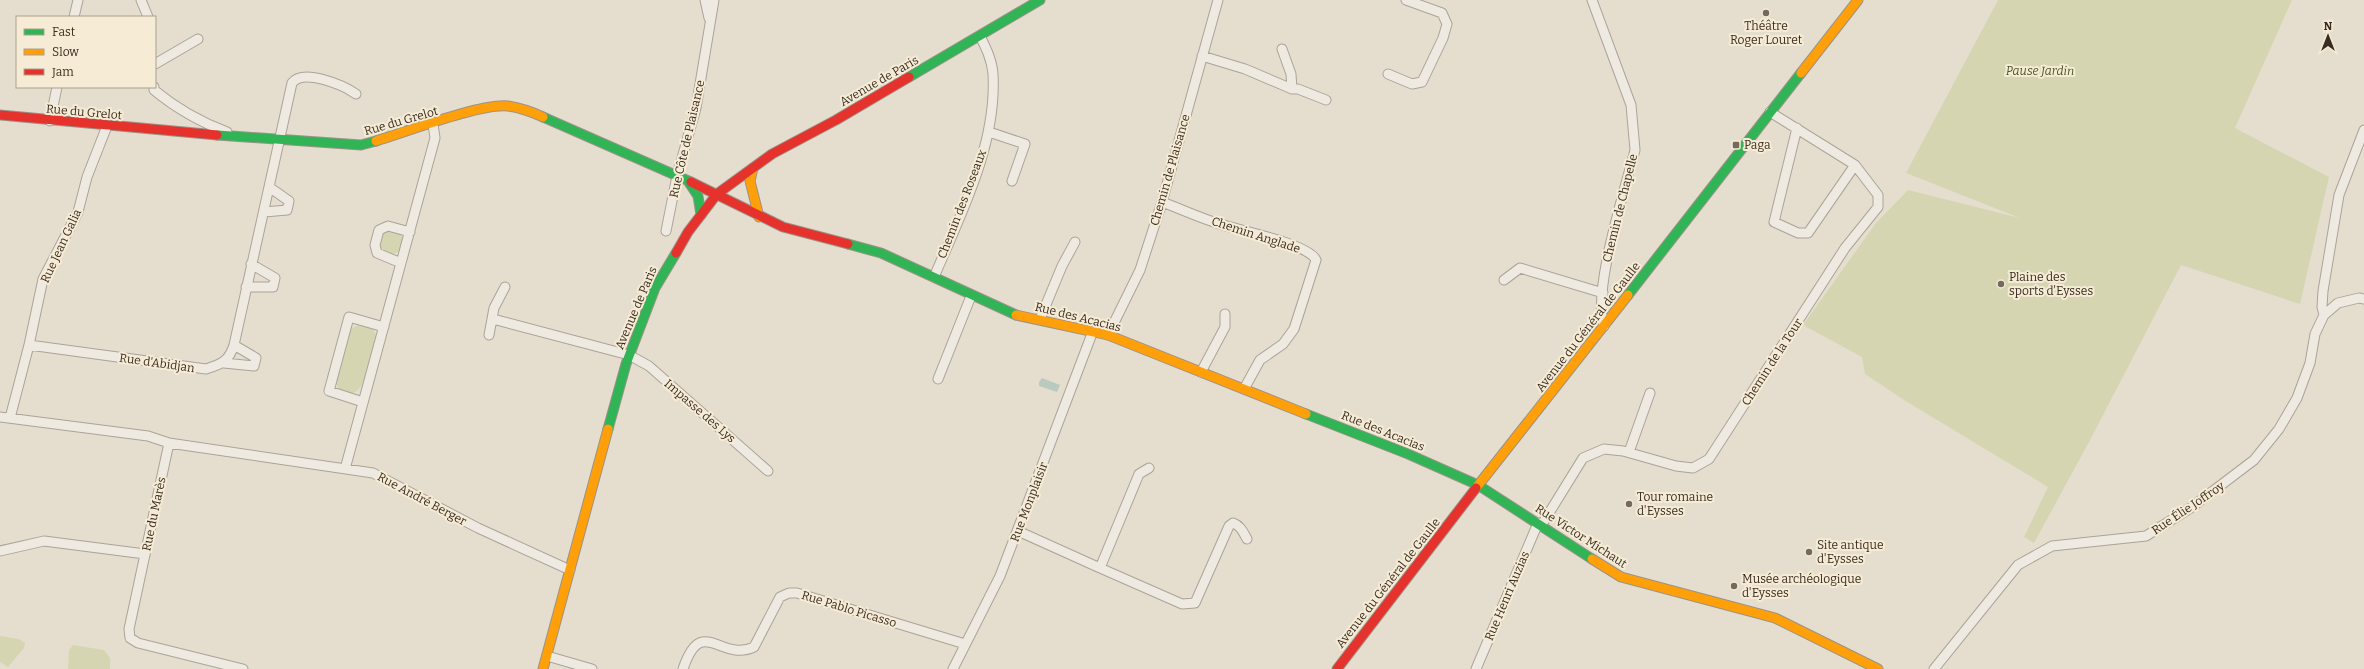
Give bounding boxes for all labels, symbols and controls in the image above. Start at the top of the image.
marker: Théâtre Roger Louret [1761,8,1771,18]
legend [16,16,156,88]
north arrow [2308,16,2348,56]
place label: Théâtre Roger Louret [1730,19,1803,47]
text: N [2324,20,2333,33]
text: Fast [52,25,76,39]
text: Slow [52,45,79,59]
street label: Avenue de Paris [837,53,921,109]
park label: Pause Jardin [2006,64,2074,78]
text: Jam [51,65,74,79]
street label: Rue Côte de Plaisance [667,79,707,199]
street label: Rue du Grelot [45,102,123,122]
street label: Rue du Grelot [362,104,440,138]
street label: Chemin de Plaisance [1147,113,1193,227]
place label: Paga [1744,138,1771,152]
marker: Paga [1731,140,1741,150]
street label: Chemin des Roseaux [935,147,989,261]
street label: Chemin de Chapelle [1600,152,1640,264]
street label: Rue Jean Galia [38,207,84,285]
street label: Chemin Anglade [1210,214,1302,256]
street label: Avenue du Général de Gaulle [1533,259,1643,395]
street label: Avenue de Paris [612,264,660,351]
place label: Plaine des sports d'Eysses [2009,270,2093,298]
marker: Plaine des sports d'Eysses [1996,279,2006,289]
street label: Rue des Acacias [1033,300,1123,335]
street label: Chemin de la Tour [1739,315,1806,408]
street label: Rue d'Abidjan [118,351,196,375]
street label: Impasse des Lys [662,376,739,446]
street label: Rue des Acacias [1339,408,1427,454]
street label: Rue Monplaisir [1007,459,1051,544]
street label: Rue André Berger [375,470,469,529]
street label: Rue du Marès [139,475,169,552]
street label: Rue Élie Joffroy [2148,477,2228,537]
place label: Tour romaine d'Eysses [1637,490,1713,518]
marker: Tour romaine d'Eysses [1624,499,1634,509]
street label: Rue Victor Michaut [1533,501,1630,571]
street label: Avenue du Général de Gaulle [1333,515,1443,651]
place label: Site antique d'Eysses [1817,538,1884,566]
marker: Site antique d'Eysses [1804,547,1814,557]
street label: Rue Henri Auzias [1482,549,1532,643]
place label: Musée archéologique d'Eysses [1742,572,1861,600]
marker: Musée archéologique d'Eysses [1729,581,1739,591]
street label: Rue Pablo Picasso [800,588,898,630]

